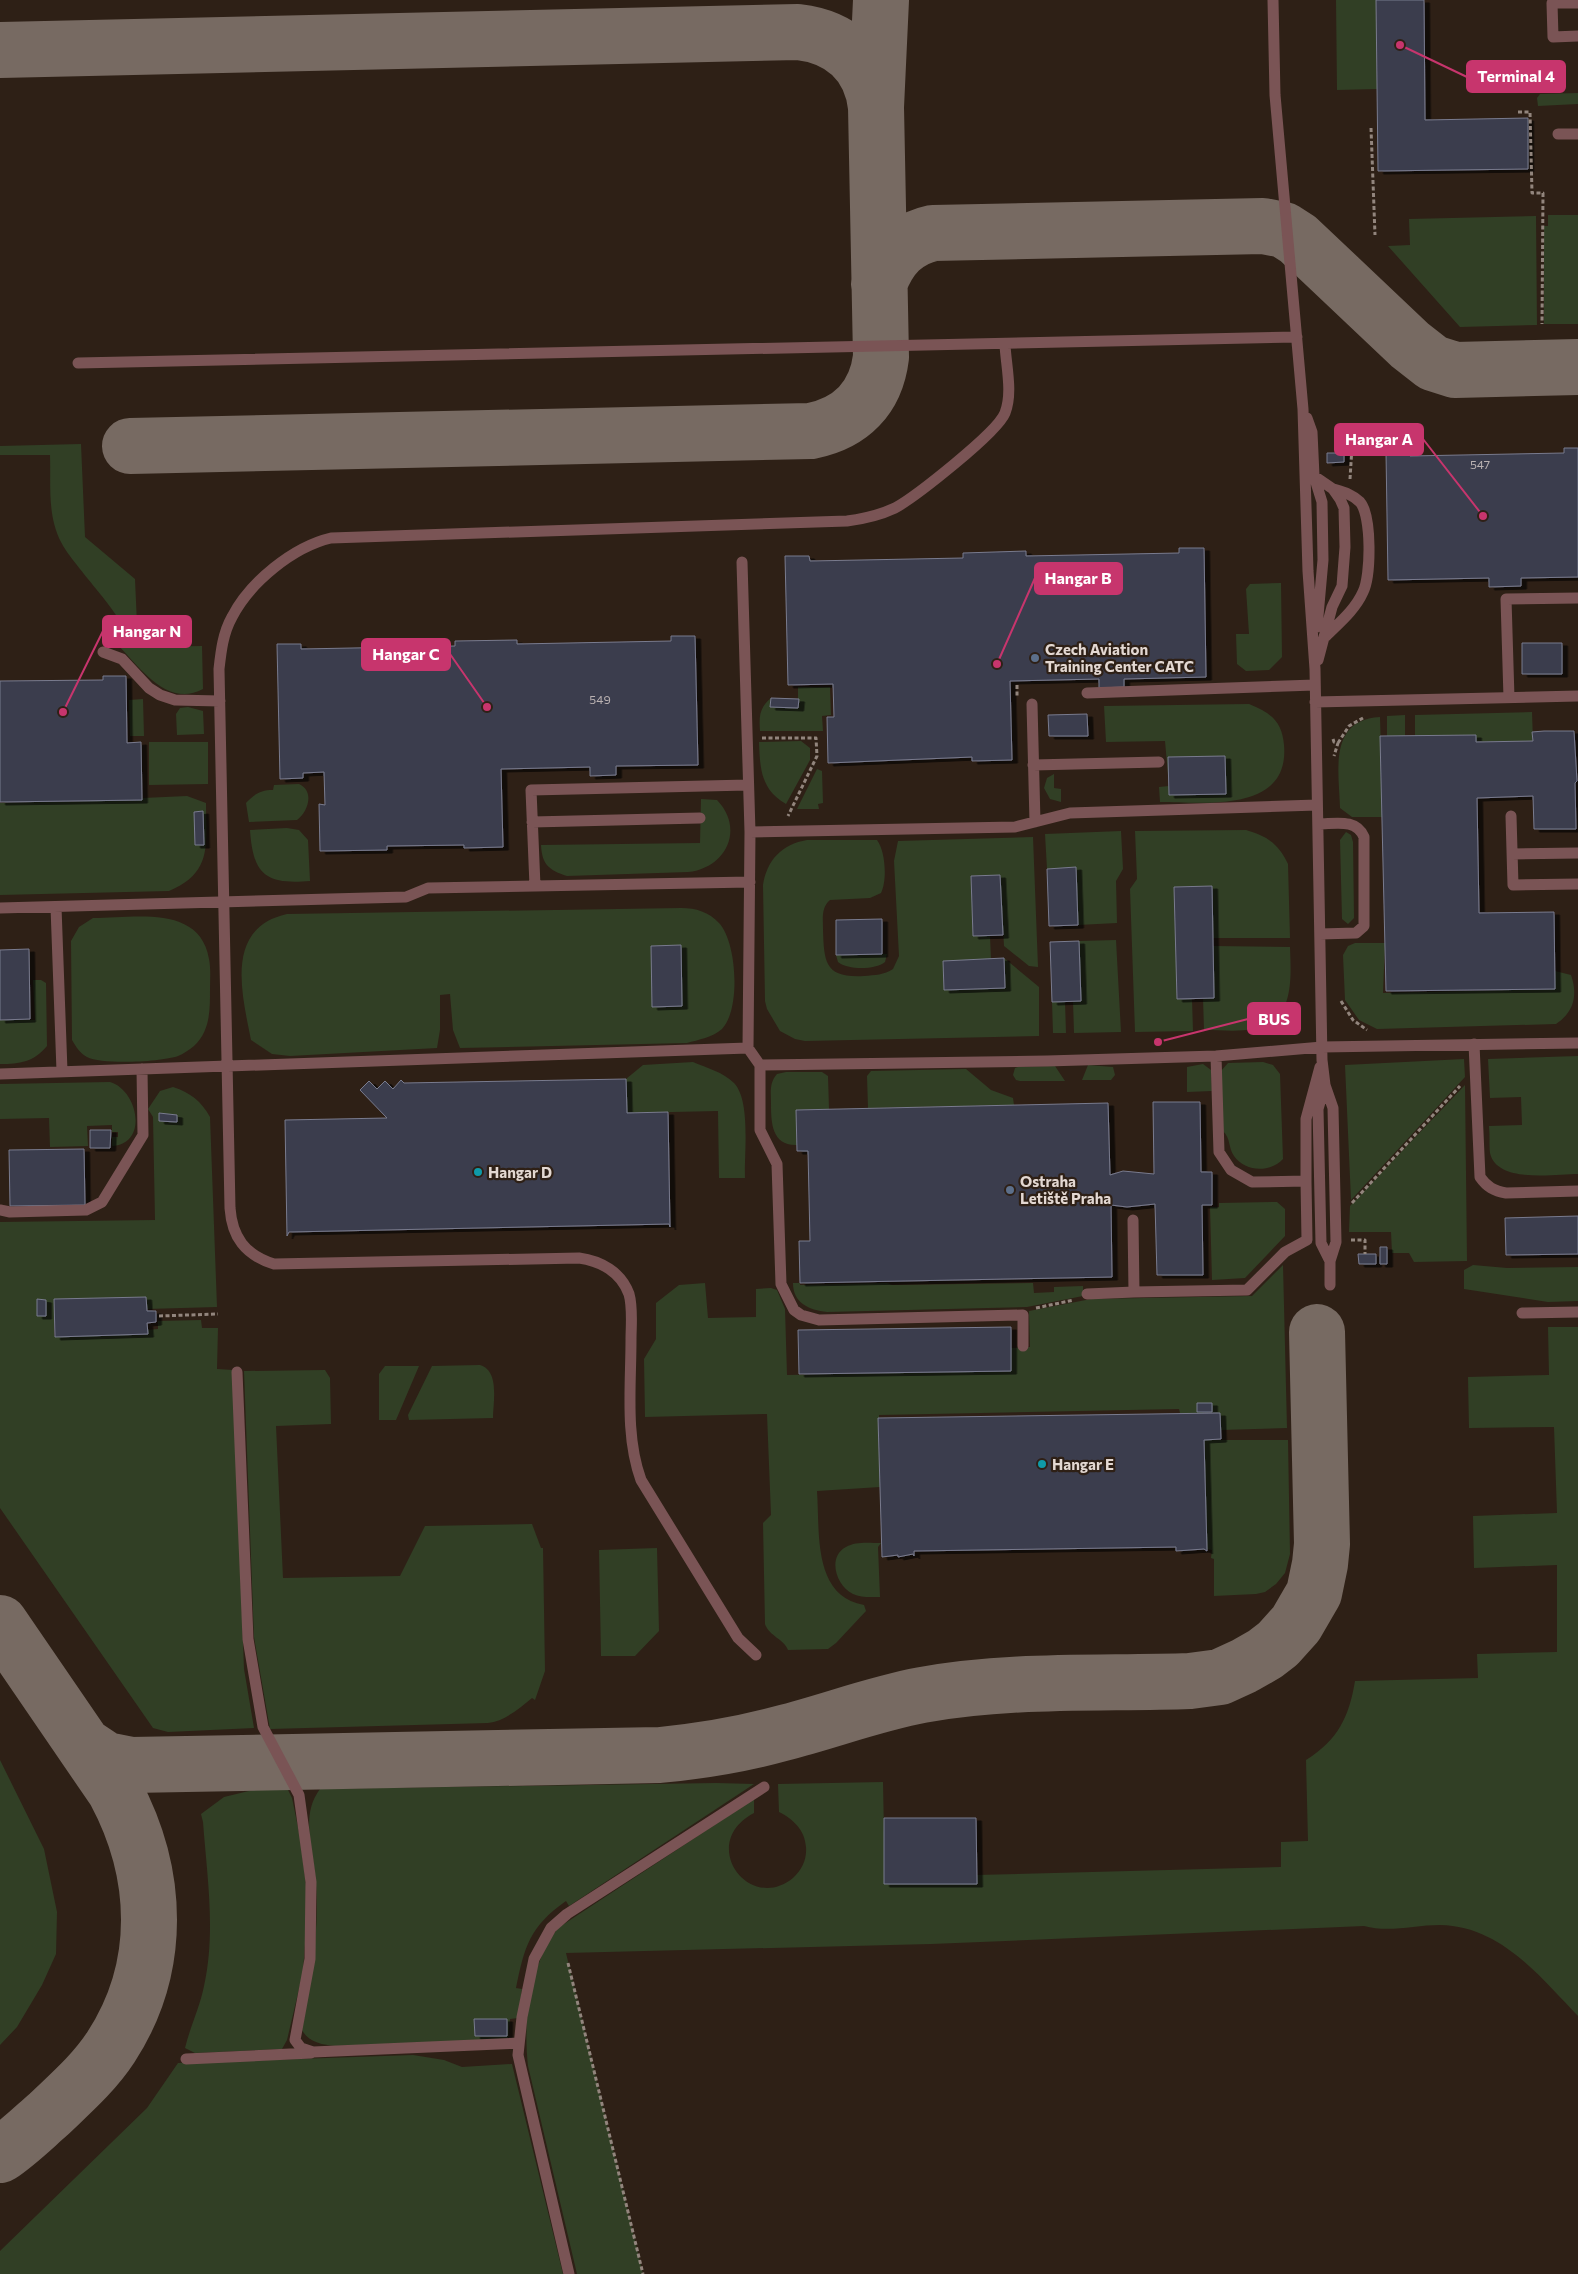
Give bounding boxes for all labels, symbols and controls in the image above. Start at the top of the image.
callout: Terminal 4 [1467,61,1565,92]
text: Terminal 4 [1477,66,1555,85]
callout: Hangar A [1335,424,1423,455]
text: Hangar A [1345,429,1413,448]
house number: 547 [1470,457,1490,471]
callout: Hangar B [1035,563,1122,594]
text: Hangar B [1044,568,1112,587]
callout: Hangar N [103,616,191,647]
text: Hangar N [113,621,181,640]
callout: Hangar C [362,639,450,670]
place label: Czech Aviation Training Center CATC [1045,640,1194,675]
text: Hangar C [372,644,440,663]
marker: Czech Aviation Training Center CATC [1029,652,1041,664]
house number: 549 [589,692,611,706]
callout: BUS [1248,1003,1300,1034]
text: BUS [1258,1009,1290,1028]
place label: Hangar D [488,1163,552,1181]
marker: Hangar D [472,1166,484,1178]
place label: Ostraha Letiště Praha [1020,1172,1111,1207]
marker: Ostraha Letiště Praha [1004,1184,1016,1196]
place label: Hangar E [1052,1455,1114,1473]
marker: Hangar E [1036,1458,1048,1470]

